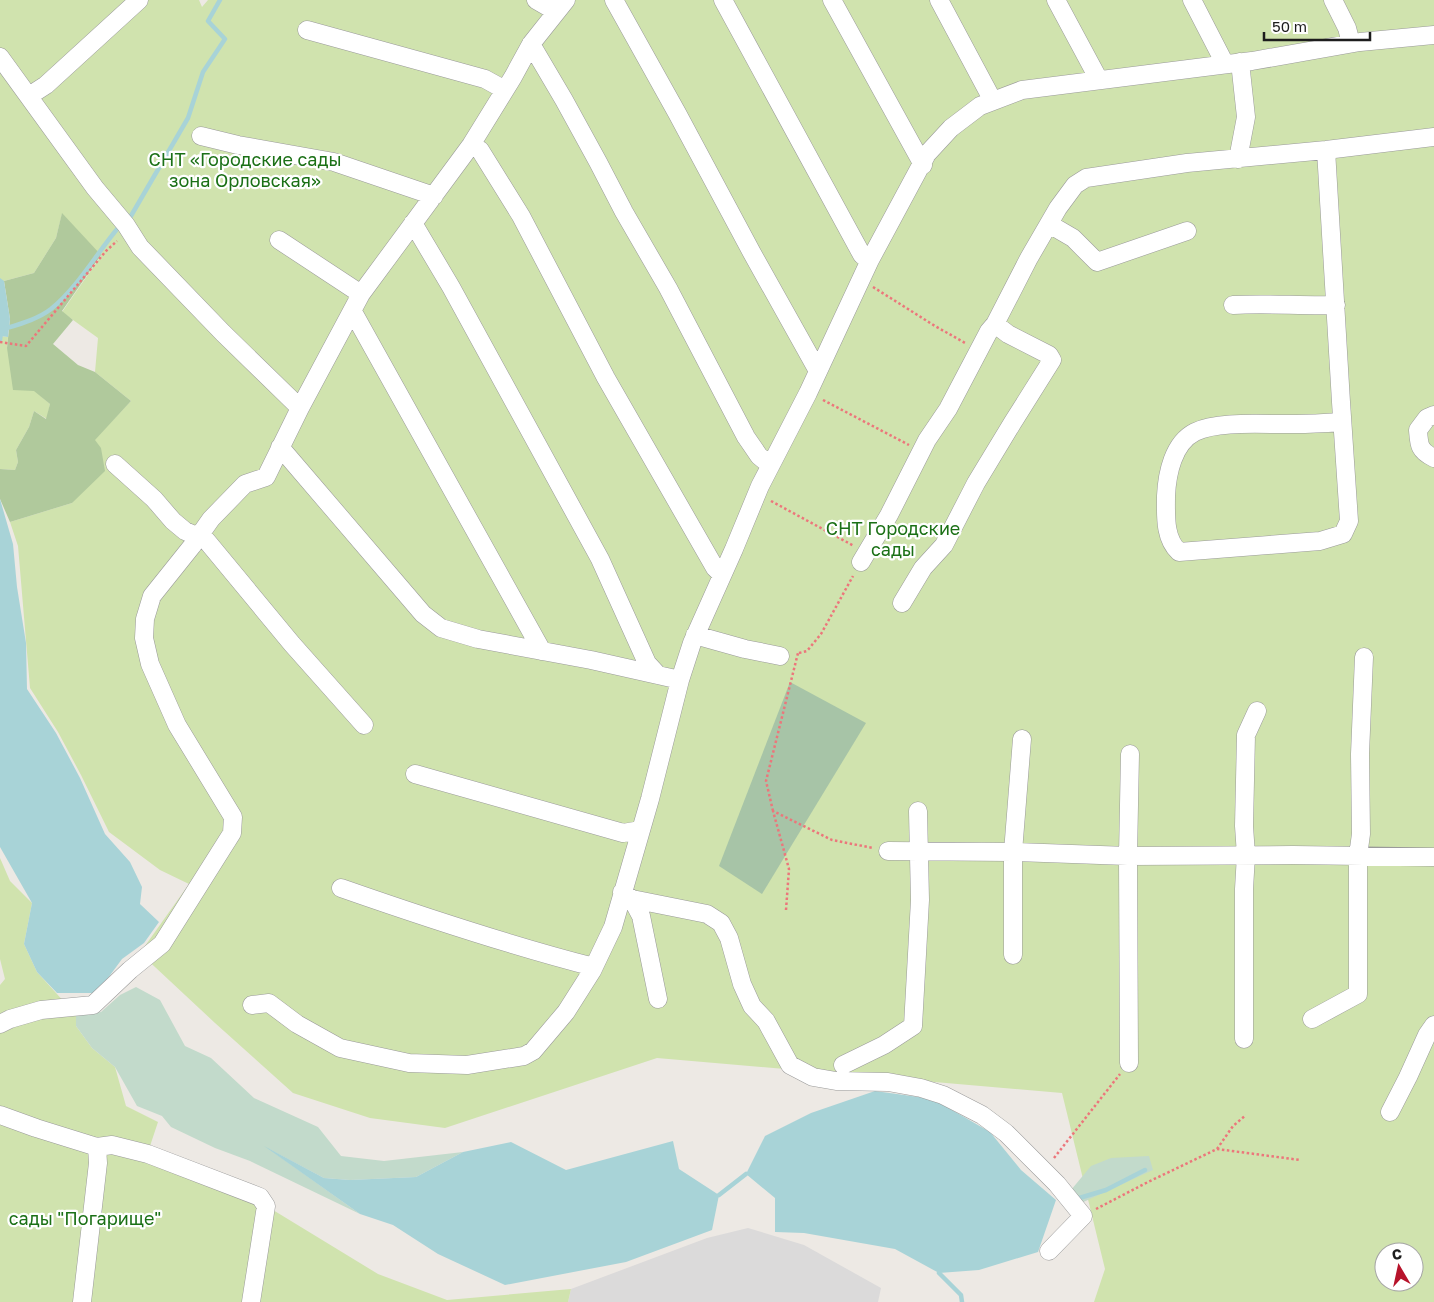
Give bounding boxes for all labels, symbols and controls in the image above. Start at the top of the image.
scale bar [1264,10,1370,42]
text: 50 m [1272,17,1307,35]
park label: СНТ «Городские сады зона Орловская» [148,148,342,191]
park label: СНТ Городские сады [826,517,960,560]
park label: сады "Погарище" [9,1207,161,1229]
north arrow [1374,1242,1424,1292]
text: С [1391,1244,1403,1263]

